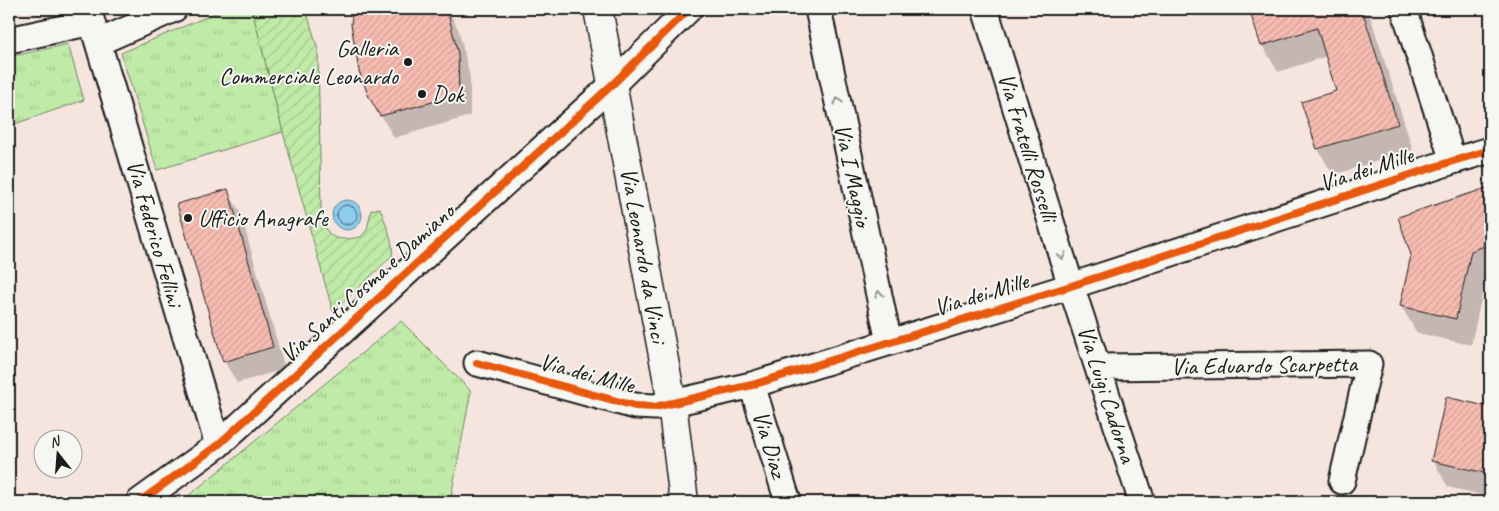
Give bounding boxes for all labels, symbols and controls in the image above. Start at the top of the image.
place label: Galleria Commerciale Leonardo [219,33,400,91]
marker: Galleria Commerciale Leonardo [402,56,414,68]
street label: Via Fratelli Rosselli [991,69,1066,227]
place label: Dok [432,79,466,109]
marker: Dok [416,88,428,100]
one-way arrow [833,97,843,106]
street label: Via I Maggio [827,121,879,232]
street label: Via dei Mille [1315,139,1419,198]
street label: Via Federico Fellini [120,156,191,313]
street label: Via Leonardo da Vinci [614,165,675,348]
street label: Via Santi Cosma e Damiano [274,195,462,369]
place label: Ufficio Anagrafe [198,203,330,233]
marker: Ufficio Anagrafe [182,212,194,224]
one-way arrow [1056,251,1066,260]
street label: Via dei Mille [930,265,1034,323]
one-way arrow [874,290,884,299]
street label: Via Luigi Cadorna [1071,322,1144,468]
street label: Via dei Mille [536,346,640,401]
street label: Via Eduardo Scarpetta [1171,348,1359,382]
street label: Via Diaz [746,407,795,483]
north arrow [32,428,82,478]
text: N [48,432,63,451]

